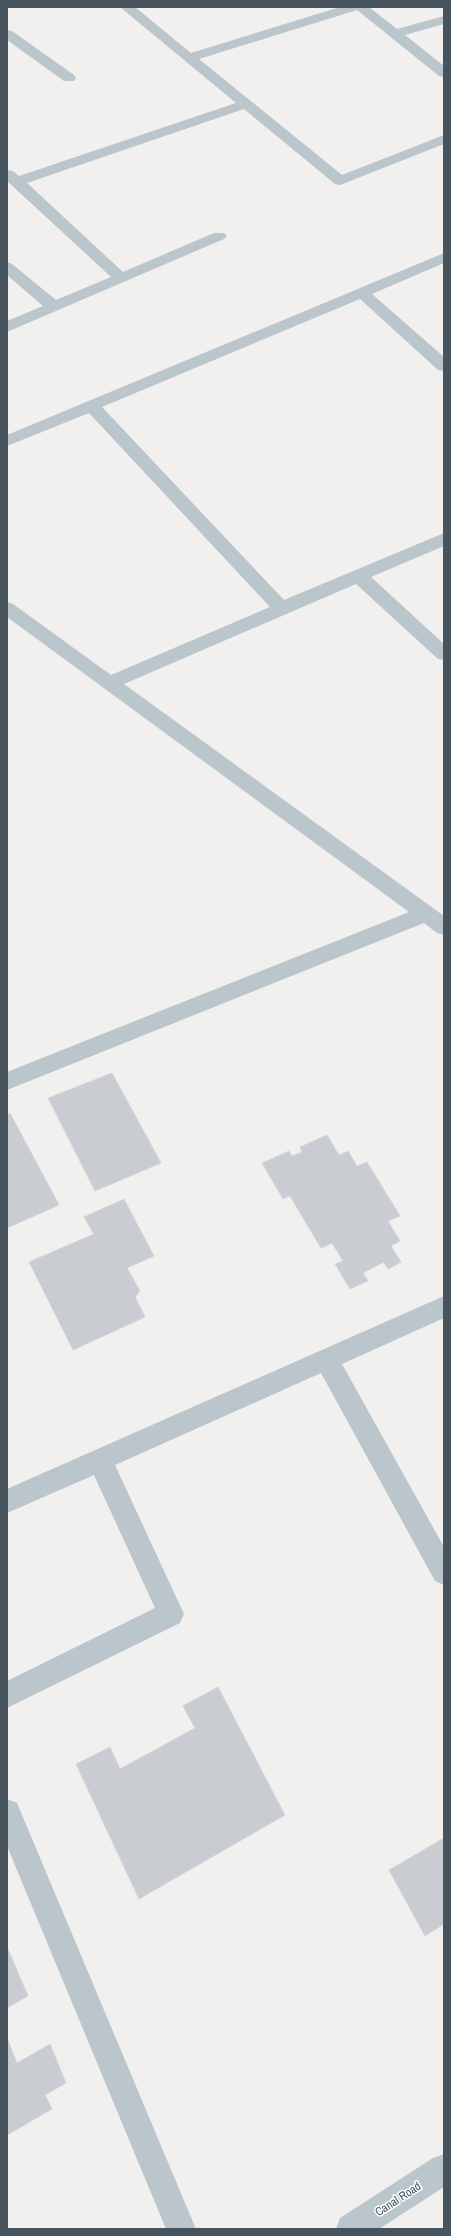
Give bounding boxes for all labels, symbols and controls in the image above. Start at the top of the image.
street label: Canal Road [372,2178,424,2220]

